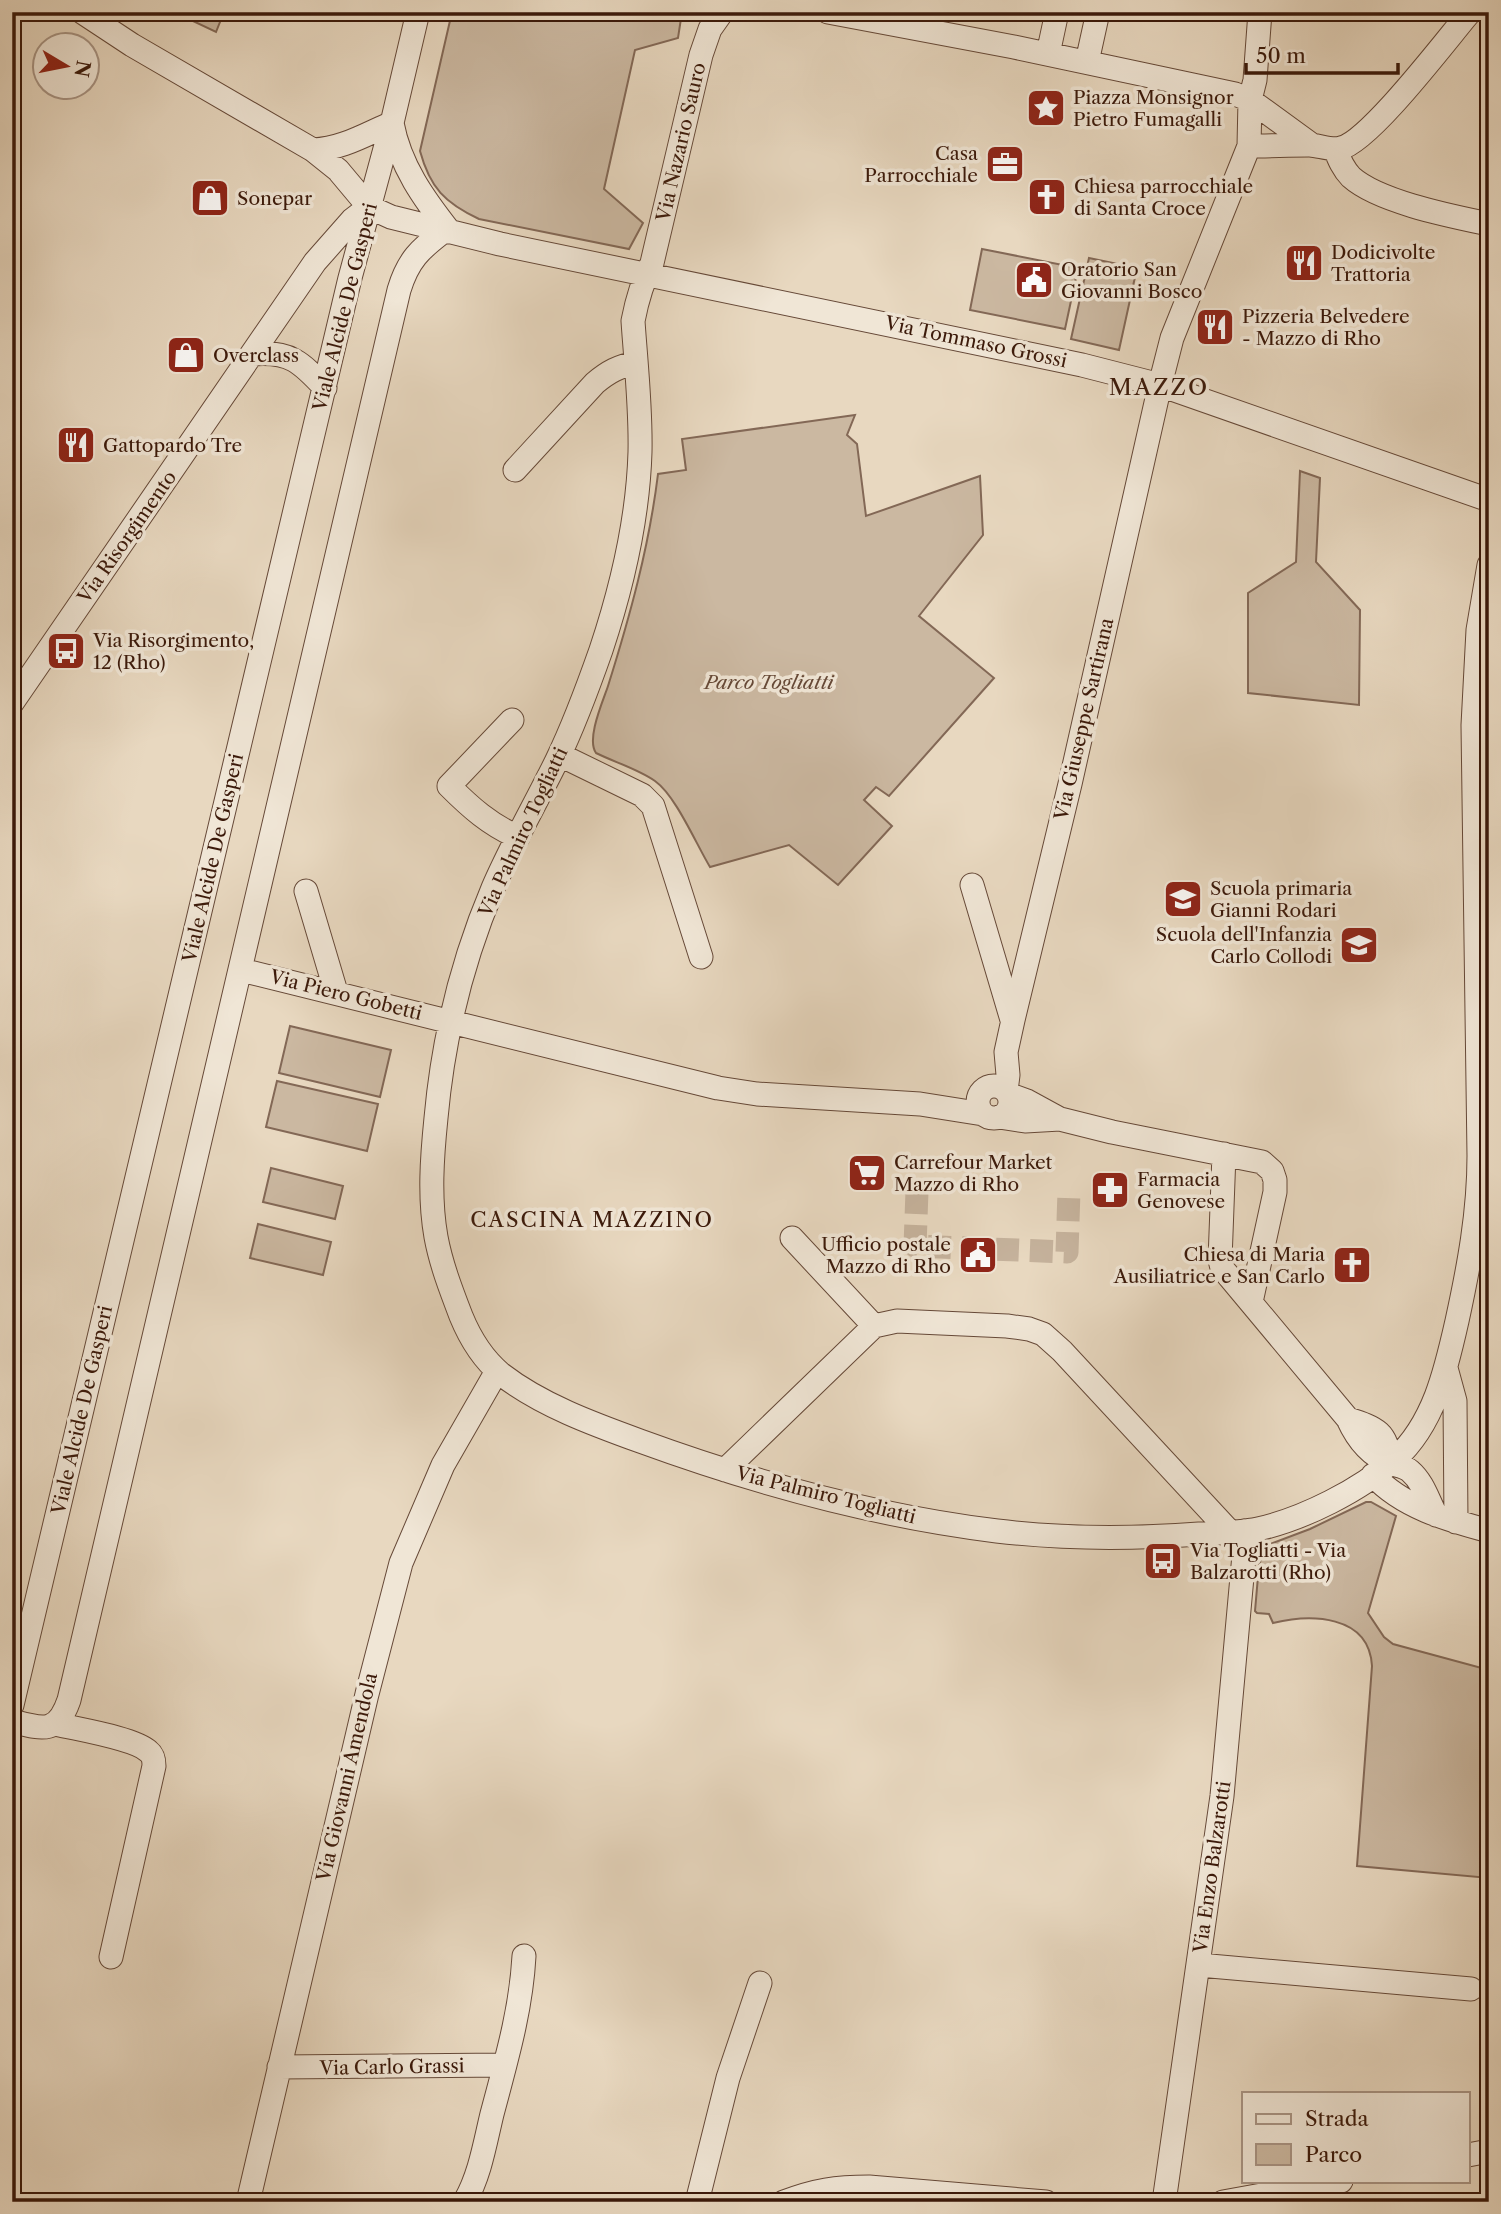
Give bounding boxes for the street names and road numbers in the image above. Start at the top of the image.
street label: Via Nazario Sauro [651,60,710,225]
street label: Viale Alcide De Gasperi [308,200,382,414]
street label: Via Tommaso Grossi [882,311,1069,373]
street label: Via Risorgimento [72,466,181,608]
street label: Via Giuseppe Sartirana [1049,616,1118,823]
street label: Via Palmiro Togliatti [473,743,572,921]
street label: Viale Alcide De Gasperi [178,751,248,966]
street label: Via Piero Gobetti [267,965,425,1025]
street label: Viale Alcide De Gasperi [47,1303,117,1518]
street label: Via Palmiro Togliatti [733,1461,918,1529]
street label: Via Giovanni Amendola [312,1670,382,1885]
street label: Via Enzo Balzarotti [1188,1779,1235,1955]
street label: Via Carlo Grassi [318,2054,465,2080]

